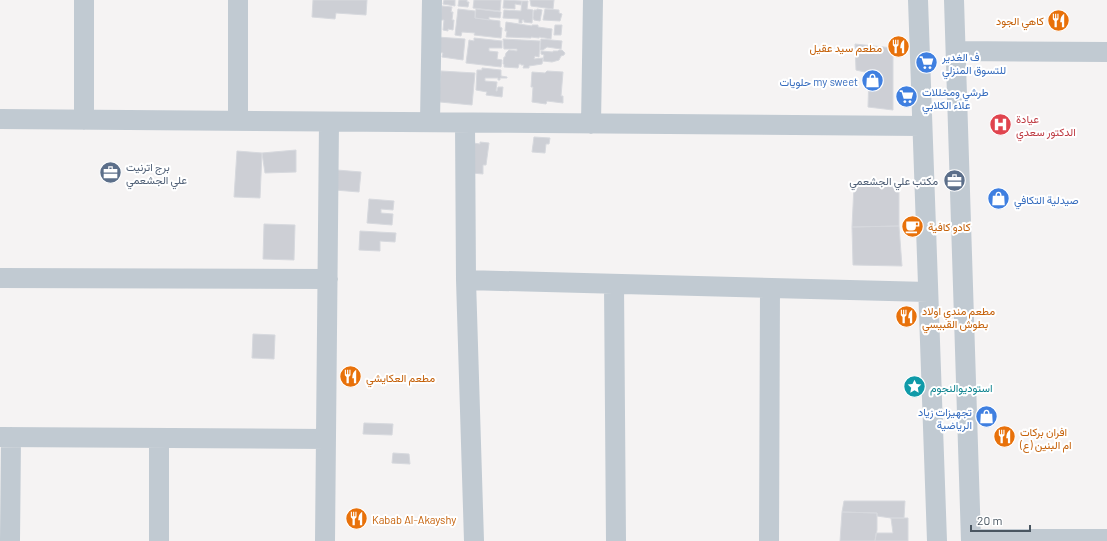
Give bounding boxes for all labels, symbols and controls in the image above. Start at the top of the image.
restaurant icon: كاهي الجود [1046,7,1072,33]
place label: كاهي الجود [996,14,1044,31]
restaurant icon: مطعم سيد عقيل [885,34,911,60]
place label: مطعم سيد عقيل [810,41,882,56]
supermarket icon: ف الغدير للتسوق المنزلي [913,49,939,75]
place label: ف الغدير للتسوق المنزلي [941,50,1006,80]
shop icon: حلويات my sweet [860,68,886,94]
place label: حلويات my sweet [779,75,858,89]
supermarket icon: طرشي ومخللات علاء الكلابي [894,84,920,110]
place label: طرشي ومخللات علاء الكلابي [922,85,989,115]
hospital icon: عيادة الدكتور سعدي [987,111,1013,137]
place label: عيادة الدكتور سعدي [1016,112,1076,142]
office icon: برج اترنيت علي الجشعمي [97,159,123,185]
place label: برج اترنيت علي الجشعمي [126,160,187,190]
office icon: مكتب علي الجشعمي [941,167,967,193]
place label: مكتب علي الجشعمي [849,174,938,191]
shop icon: صيدلية التكافي [986,186,1012,212]
place label: صيدلية التكافي [1014,193,1079,210]
cafe icon: كادو كافية [899,213,925,239]
place label: كادو كافية [928,220,971,234]
restaurant icon: مطعم مندي اولاد بطوش القبيسي [894,303,920,329]
place label: مطعم مندي اولاد بطوش القبيسي [922,304,995,334]
restaurant icon: مطعم العكايشي [338,364,364,390]
place label: مطعم العكايشي [366,371,435,388]
place icon: استوديوالنجوم [901,374,927,400]
place label: استوديوالنجوم [930,381,993,396]
shop icon: تجهيزات زياد الرياضية [974,404,1000,430]
place label: تجهيزات زياد الرياضية [918,405,973,432]
restaurant icon: افران بركات ام البنين (ع) [992,424,1018,450]
place label: افران بركات ام البنين (ع) [1019,425,1072,453]
restaurant icon: Kabab Al-Akayshy [343,506,369,532]
scale bar [971,507,1030,533]
place label: Kabab Al-Akayshy [372,513,456,526]
text: 20 m [977,513,1003,527]

